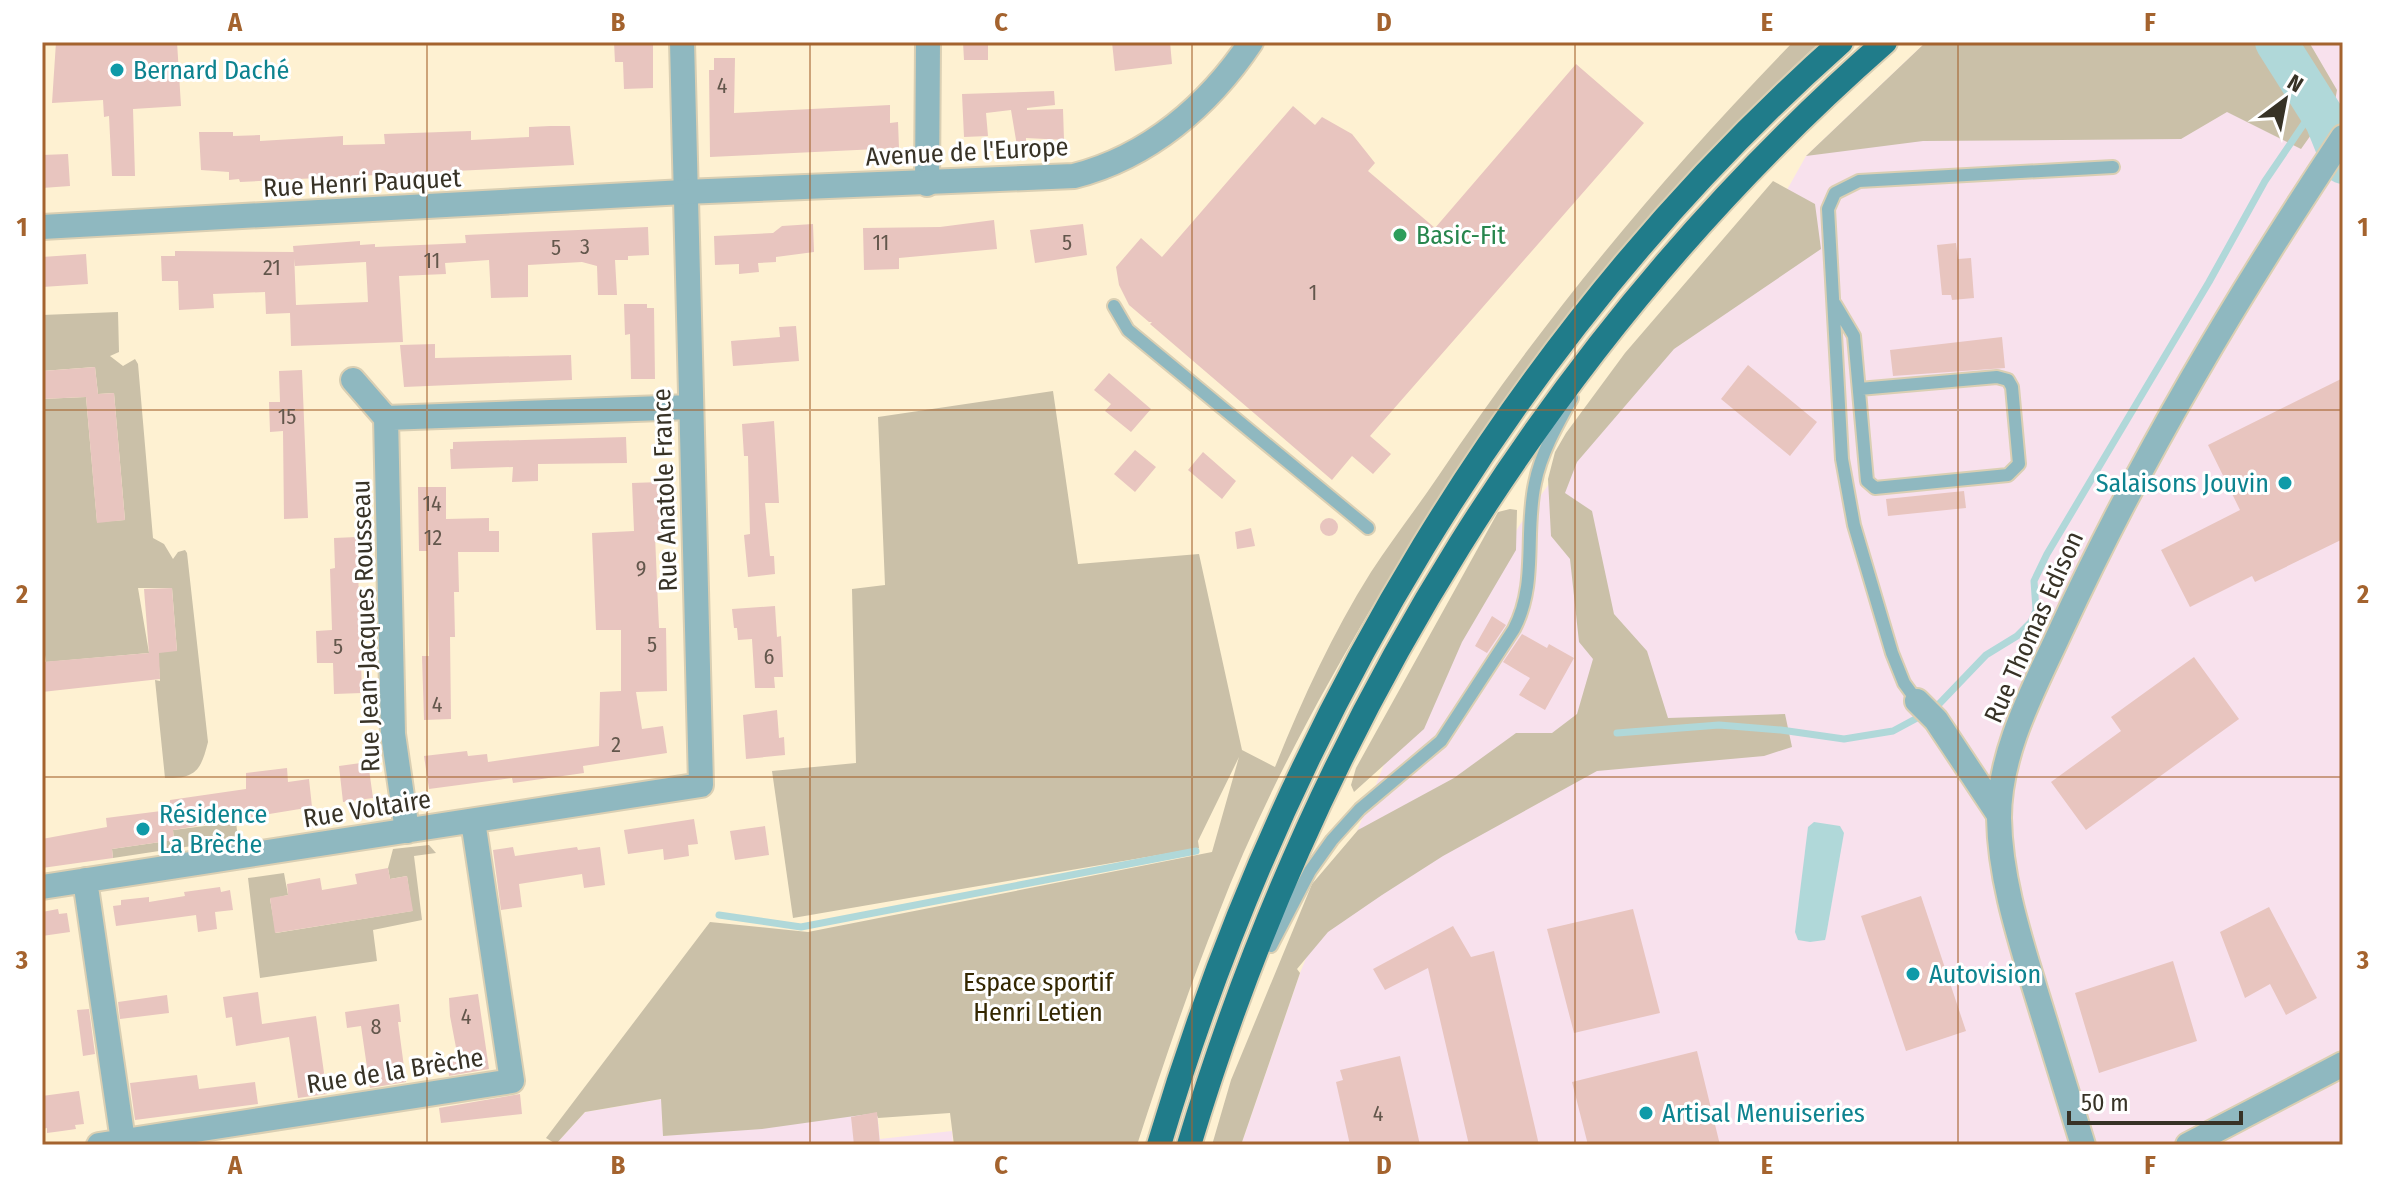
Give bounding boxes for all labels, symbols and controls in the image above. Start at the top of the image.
text: A [227,7,243,38]
text: B [611,7,626,38]
text: C [994,7,1008,38]
text: D [1376,7,1392,38]
text: E [1761,7,1773,38]
text: F [2144,7,2156,38]
place label: Bernard Daché [133,55,289,86]
north arrow [2245,60,2325,140]
marker: Bernard Daché [108,61,126,79]
text: N [2283,69,2308,98]
house number: 4 [717,72,728,99]
street label: Avenue de l'Europe [865,131,1069,173]
street label: Rue Henri Pauquet [262,162,462,204]
text: 1 [17,212,28,243]
text: 1 [2358,212,2369,243]
place label: Basic-Fit [1416,220,1506,251]
marker: Basic-Fit [1391,226,1409,244]
house number: 11 [873,229,889,256]
house number: 5 [1062,229,1072,256]
house number: 3 [580,233,590,260]
house number: 5 [551,234,561,261]
house number: 11 [424,247,440,274]
house number: 21 [263,254,281,281]
house number: 1 [1309,279,1317,306]
street label: Rue Anatole France [646,388,684,592]
house number: 15 [278,403,296,430]
place label: Salaisons Jouvin [2096,468,2269,499]
marker: Salaisons Jouvin [2276,474,2294,492]
street label: Rue Jean-Jacques Rousseau [345,479,387,773]
house number: 14 [422,490,442,517]
house number: 12 [424,524,442,551]
street label: Rue Thomas Edison [1978,526,2090,728]
house number: 9 [636,555,646,582]
text: 2 [15,579,28,610]
text: 2 [2356,579,2369,610]
house number: 5 [647,631,657,658]
house number: 5 [333,633,343,660]
house number: 6 [764,643,775,670]
house number: 4 [432,691,443,718]
house number: 2 [611,731,621,758]
street label: Rue Voltaire [301,784,433,834]
place label: Résidence La Brèche [159,799,267,860]
marker: Résidence La Brèche [134,820,152,838]
text: 3 [15,945,28,976]
text: 3 [2356,945,2369,976]
place label: Autovision [1929,959,2041,990]
marker: Autovision [1904,965,1922,983]
park label: Espace sportif Henri Letien [963,967,1115,1028]
house number: 4 [461,1003,472,1030]
house number: 8 [370,1013,382,1040]
street label: Rue de la Brèche [305,1042,485,1100]
scale bar [2069,1075,2241,1125]
text: 50 m [2081,1089,2129,1117]
place label: Artisal Menuiseries [1662,1098,1865,1129]
house number: 4 [1373,1100,1384,1127]
marker: Artisal Menuiseries [1637,1104,1655,1122]
text: A [227,1150,243,1181]
text: B [611,1150,626,1181]
text: C [994,1150,1008,1181]
text: D [1376,1150,1392,1181]
text: E [1761,1150,1773,1181]
text: F [2144,1150,2156,1181]

